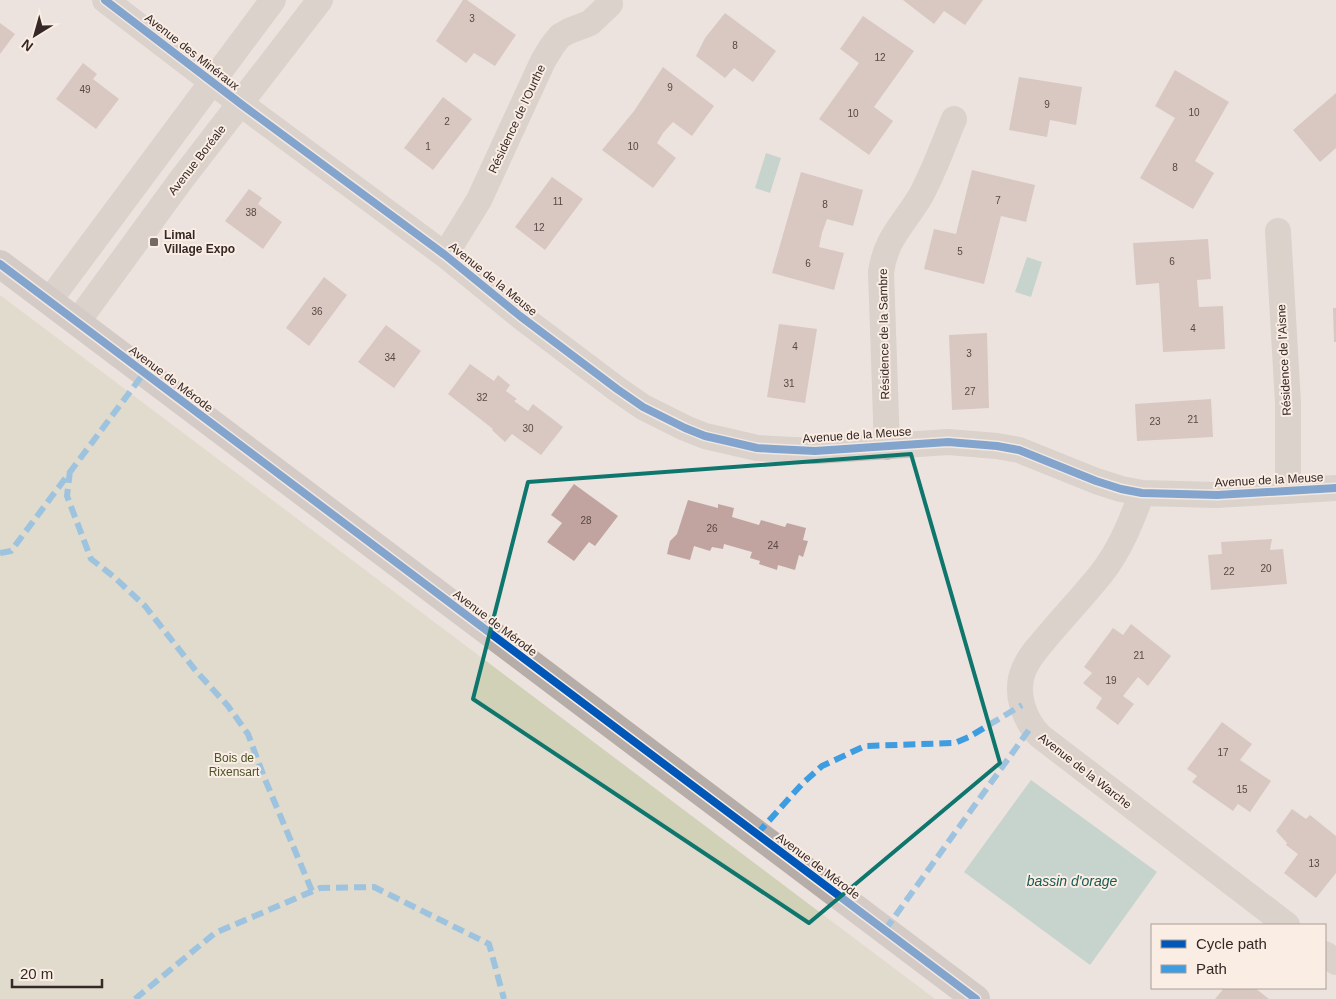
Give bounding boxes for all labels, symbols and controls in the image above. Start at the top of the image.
north arrow [10,10,60,60]
street label: Avenue des Minéraux [142,11,242,93]
house number: 3 [469,13,475,24]
text: N [18,36,36,55]
house number: 8 [732,40,738,51]
house number: 12 [874,52,886,63]
street label: Résidence de l'Ourthe [486,62,548,176]
house number: 9 [667,82,673,93]
house number: 49 [79,84,91,95]
house number: 9 [1044,99,1050,110]
house number: 10 [1188,107,1200,118]
house number: 10 [847,108,859,119]
house number: 2 [444,116,450,127]
street label: Avenue Boréale [165,122,229,198]
house number: 1 [425,141,431,152]
house number: 10 [627,141,639,152]
house number: 8 [1172,162,1178,173]
house number: 7 [995,195,1001,206]
house number: 11 [553,196,564,207]
house number: 8 [822,199,828,210]
house number: 38 [245,207,257,218]
house number: 12 [533,222,545,233]
place label: Limal Village Expo [164,228,235,256]
marker: Limal Village Expo [148,236,160,248]
street label: Avenue de la Meuse [446,239,540,319]
house number: 5 [957,246,963,257]
house number: 6 [1169,256,1175,267]
house number: 6 [805,258,811,269]
street label: Résidence de la Sambre [876,268,892,400]
street label: Résidence de l'Aisne [1274,304,1294,416]
house number: 36 [311,306,323,317]
house number: 4 [1190,323,1196,334]
house number: 4 [792,341,798,352]
street label: Avenue de Mérode [126,343,216,415]
house number: 3 [966,348,972,359]
house number: 34 [384,352,396,363]
house number: 31 [783,378,795,389]
house number: 27 [964,386,976,397]
house number: 32 [476,392,488,403]
house number: 21 [1187,414,1199,425]
house number: 23 [1149,416,1161,427]
house number: 30 [522,423,534,434]
street label: Avenue de la Meuse [802,424,912,446]
street label: Avenue de la Meuse [1214,470,1324,490]
house number: 28 [580,515,592,526]
house number: 26 [706,523,718,534]
house number: 24 [767,540,779,551]
house number: 20 [1260,563,1272,574]
house number: 22 [1223,566,1235,577]
street label: Avenue de Mérode [450,587,540,659]
house number: 21 [1133,650,1145,661]
house number: 19 [1105,675,1117,686]
street label: Avenue de la Warche [1036,730,1135,812]
house number: 17 [1217,747,1229,758]
park label: Bois de Rixensart [209,751,260,779]
house number: 15 [1236,784,1248,795]
street label: Avenue de Mérode [773,830,863,902]
house number: 13 [1308,858,1320,869]
water label: bassin d'orage [1027,873,1118,889]
legend [1151,924,1326,989]
text: Cycle path [1196,935,1267,952]
scale bar [12,956,102,988]
text: Path [1196,960,1227,977]
text: 20 m [20,965,53,982]

